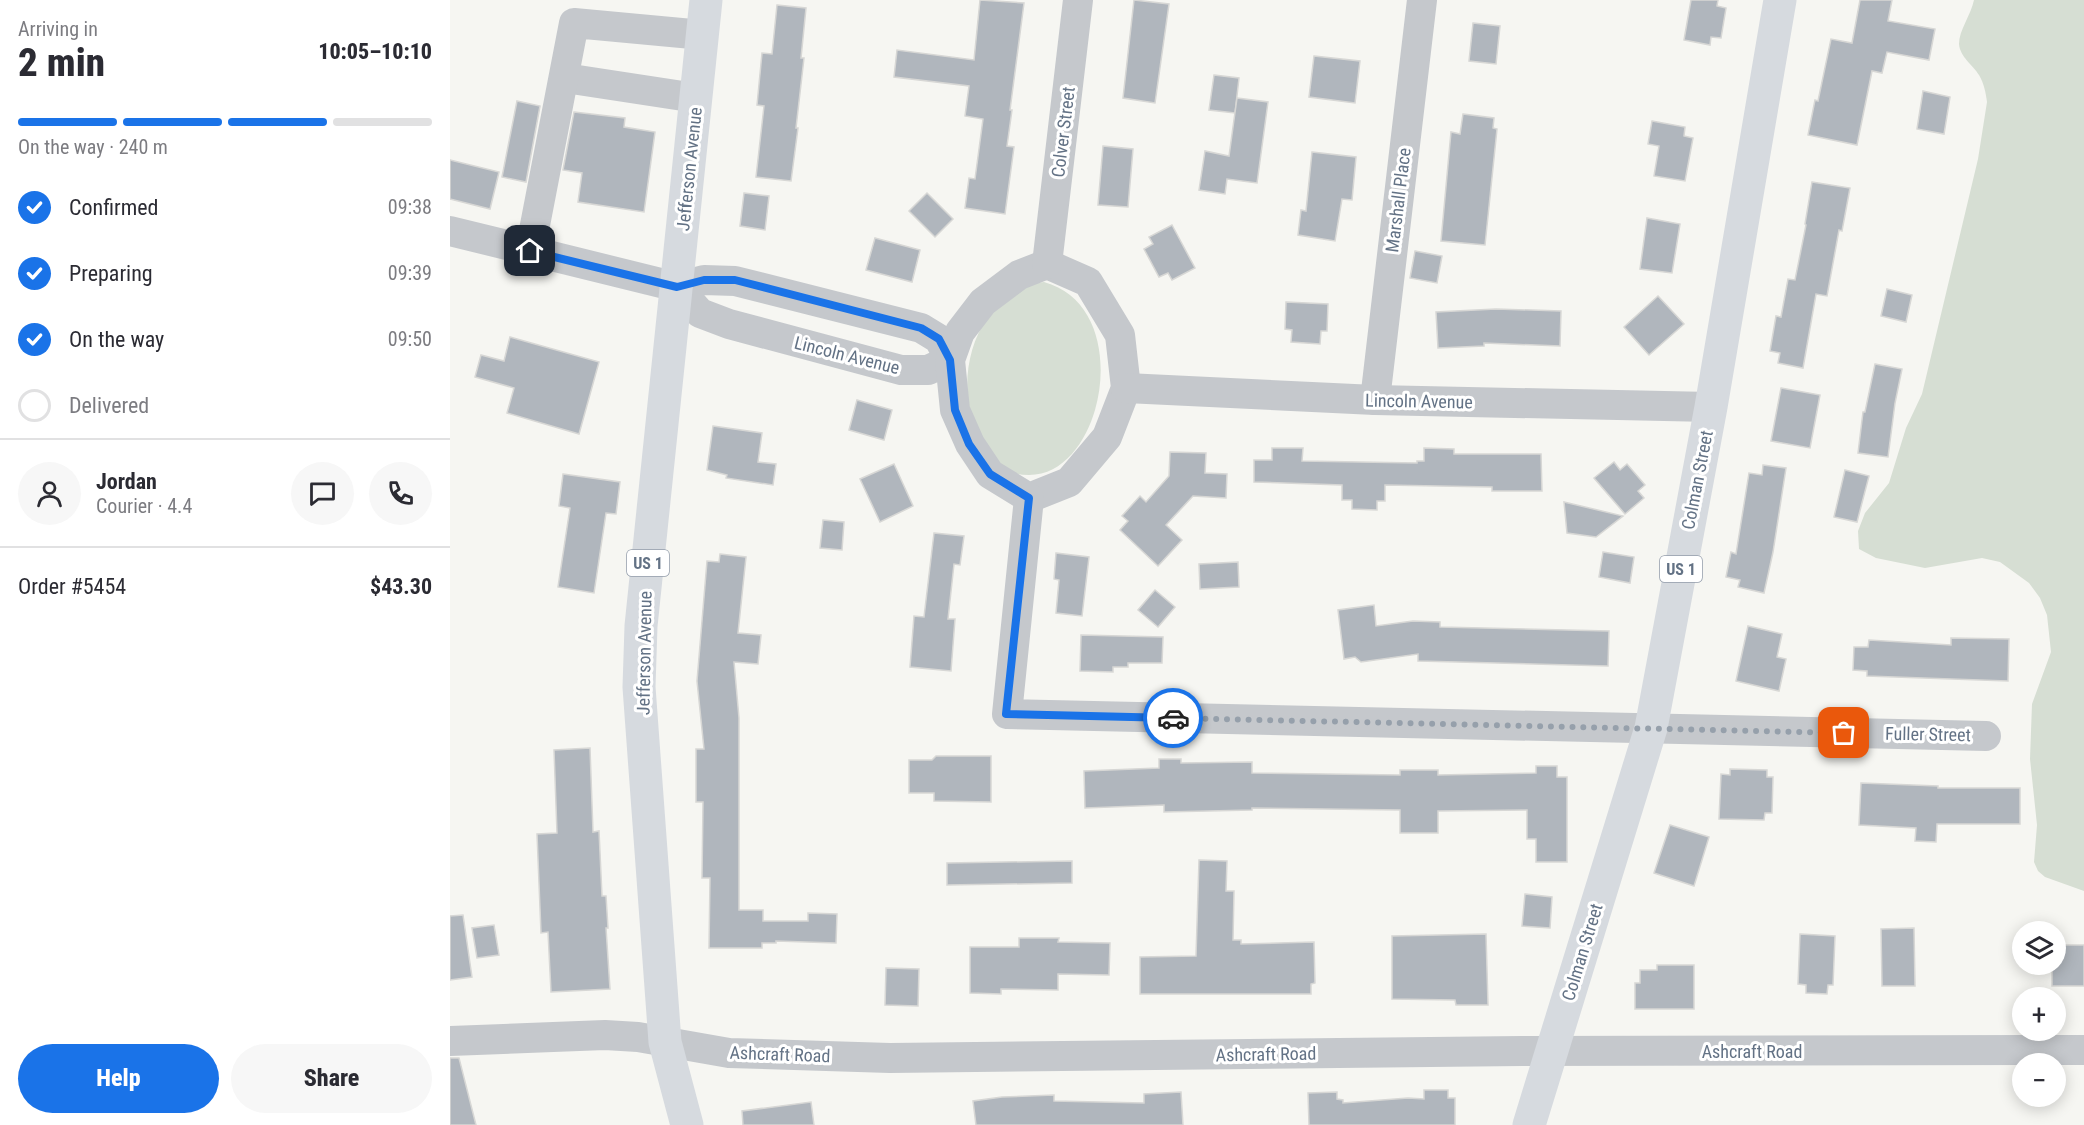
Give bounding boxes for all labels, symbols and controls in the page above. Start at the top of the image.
text: Arriving in [18,17,98,41]
text: 10:05–10:10 [318,39,432,64]
text: 2 min [18,40,105,86]
street label: Colver Street [1047,85,1079,179]
street label: Jefferson Avenue [672,106,706,232]
text: On the way · 240 m [18,135,168,159]
street label: Marshall Place [1381,147,1415,253]
icon: check [18,191,51,224]
text: Confirmed [69,195,158,220]
text: 09:38 [388,195,432,219]
pin [504,225,555,276]
icon: home [513,234,546,267]
icon: check [18,257,51,290]
text: Preparing [69,261,153,286]
text: 09:39 [388,261,432,285]
icon: check [18,323,51,356]
text: On the way [69,327,164,352]
text: 09:50 [388,327,432,351]
street label: Lincoln Avenue [792,332,902,378]
street label: Lincoln Avenue [1365,390,1473,412]
text: Delivered [69,393,149,418]
street label: Colman Street [1677,429,1717,531]
button: person [18,462,81,525]
button: chat [291,462,354,525]
button: phone [369,462,432,525]
text: Jordan [96,469,157,494]
text: Courier · 4.4 [96,494,192,518]
road number: US 1 [627,550,669,576]
road number: US 1 [1660,556,1702,582]
text: Order #5454 [18,574,126,599]
text: $43.30 [370,574,432,599]
street label: Jefferson Avenue [632,591,656,715]
courier [1143,688,1203,748]
icon: car [1157,702,1190,735]
pin [1818,707,1869,758]
icon: bag [1827,716,1860,749]
street label: Fuller Street [1885,723,1971,745]
street label: Colman Street [1557,901,1607,1003]
map controls [2012,921,2066,1107]
button: layers [2012,921,2066,975]
button: + [2012,987,2066,1041]
street label: Ashcraft Road [1702,1041,1802,1062]
street label: Ashcraft Road [729,1042,831,1066]
street label: Ashcraft Road [1215,1043,1317,1065]
button: Help [18,1044,219,1113]
button: Share [231,1044,432,1113]
button: − [2012,1053,2066,1107]

